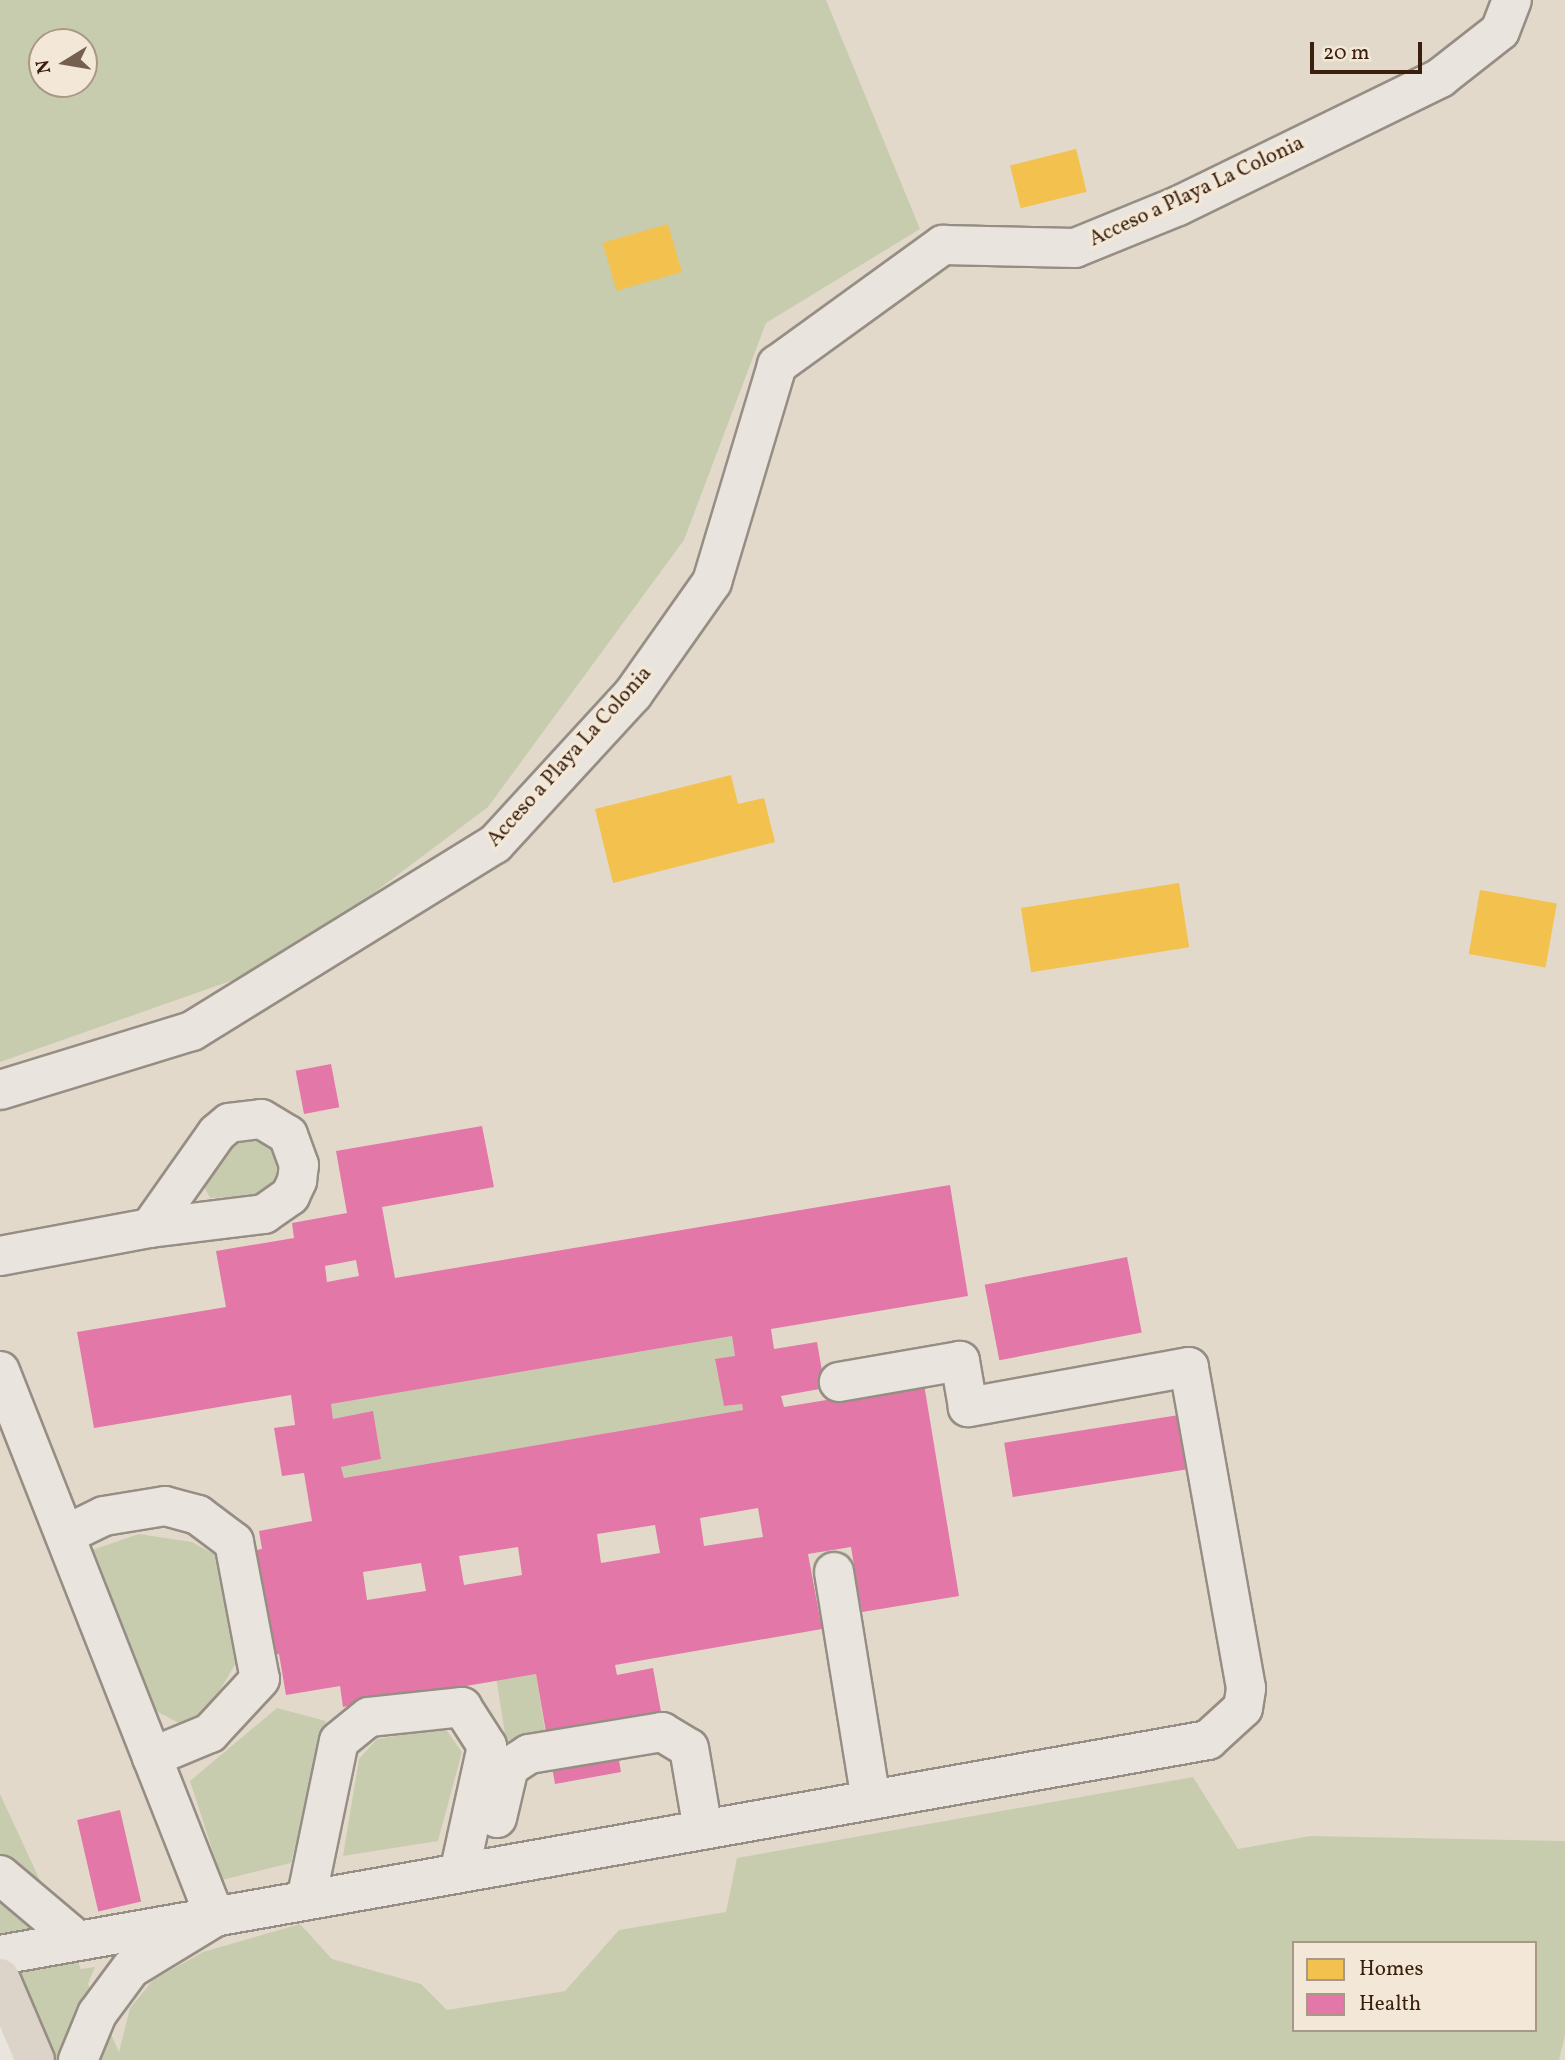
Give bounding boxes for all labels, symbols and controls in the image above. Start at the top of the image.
north arrow [28,28,98,98]
scale bar [1313,28,1425,72]
text: 20 m [1323,39,1369,68]
text: N [30,57,58,76]
street label: Acceso a Playa La Colonia [1086,131,1308,253]
street label: Acceso a Playa La Colonia [482,662,658,852]
legend [1292,1941,1537,2032]
text: Homes [1359,1955,1424,1984]
text: Health [1359,1990,1421,2019]

